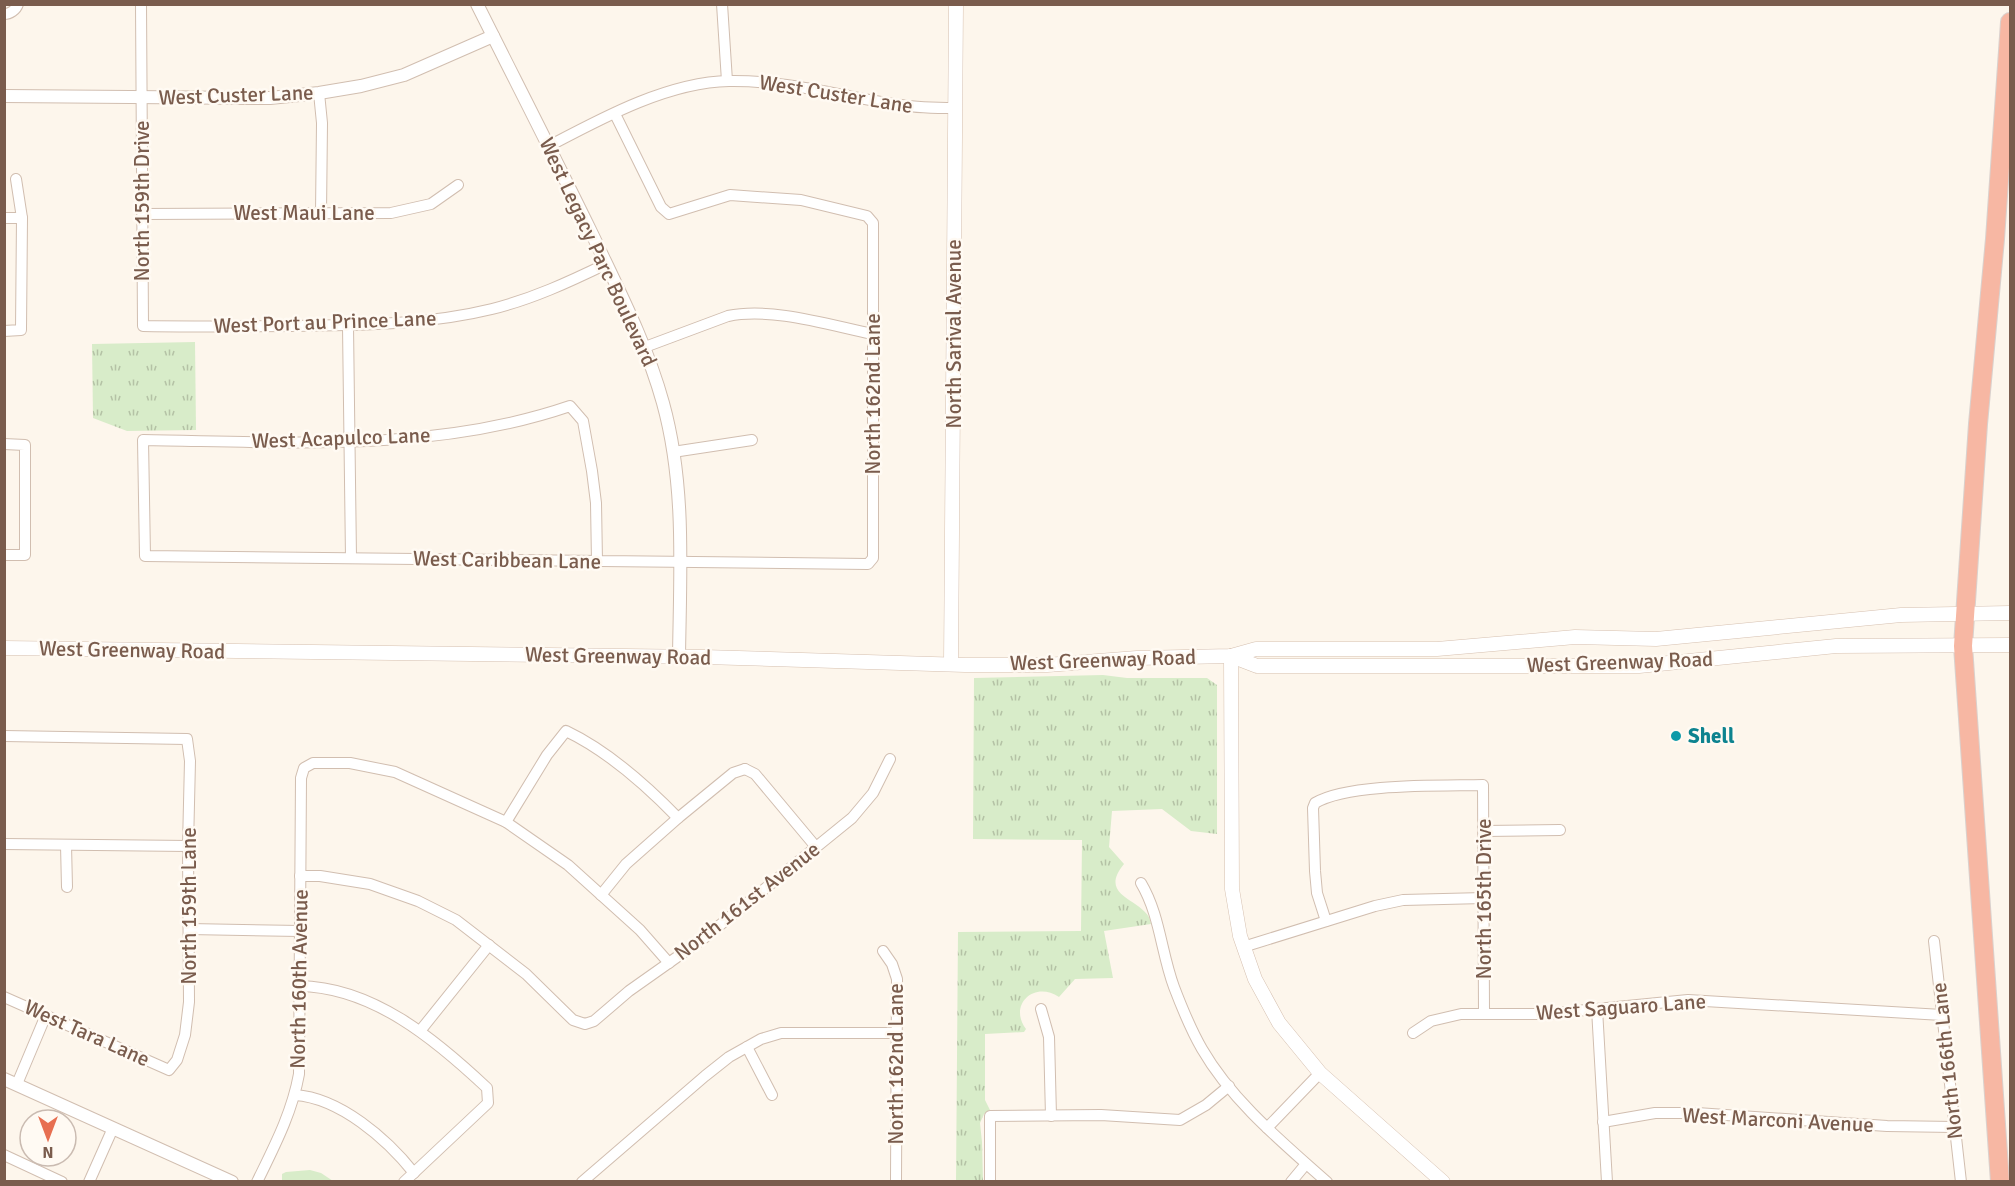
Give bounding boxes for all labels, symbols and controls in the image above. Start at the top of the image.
street label: West Custer Lane [757,69,915,119]
street label: West Custer Lane [158,79,314,111]
street label: North 159th Drive [129,120,155,282]
street label: West Legacy Parc Boulevard [533,133,663,371]
street label: West Maui Lane [233,200,375,226]
street label: North Sarival Avenue [941,239,967,429]
street label: West Port au Prince Lane [213,305,437,339]
street label: North 162nd Lane [860,313,886,475]
street label: West Acapulco Lane [251,422,431,454]
street label: West Caribbean Lane [413,545,601,575]
street label: West Greenway Road [39,635,225,665]
street label: West Greenway Road [525,641,711,671]
street label: West Greenway Road [1009,644,1197,676]
street label: West Greenway Road [1526,646,1714,678]
place label: Shell [1688,723,1735,749]
marker: Shell [1669,729,1683,743]
street label: North 165th Drive [1471,818,1497,980]
street label: North 159th Lane [176,827,202,985]
street label: North 161st Avenue [669,836,825,966]
street label: North 160th Avenue [284,889,314,1069]
street label: North 166th Lane [1926,981,1968,1141]
street label: North 162nd Lane [883,983,909,1145]
street label: West Saguaro Lane [1535,988,1707,1026]
street label: West Tara Lane [20,994,154,1072]
street label: West Marconi Avenue [1682,1102,1874,1138]
north arrow [18,1108,78,1168]
text: N [42,1142,54,1162]

